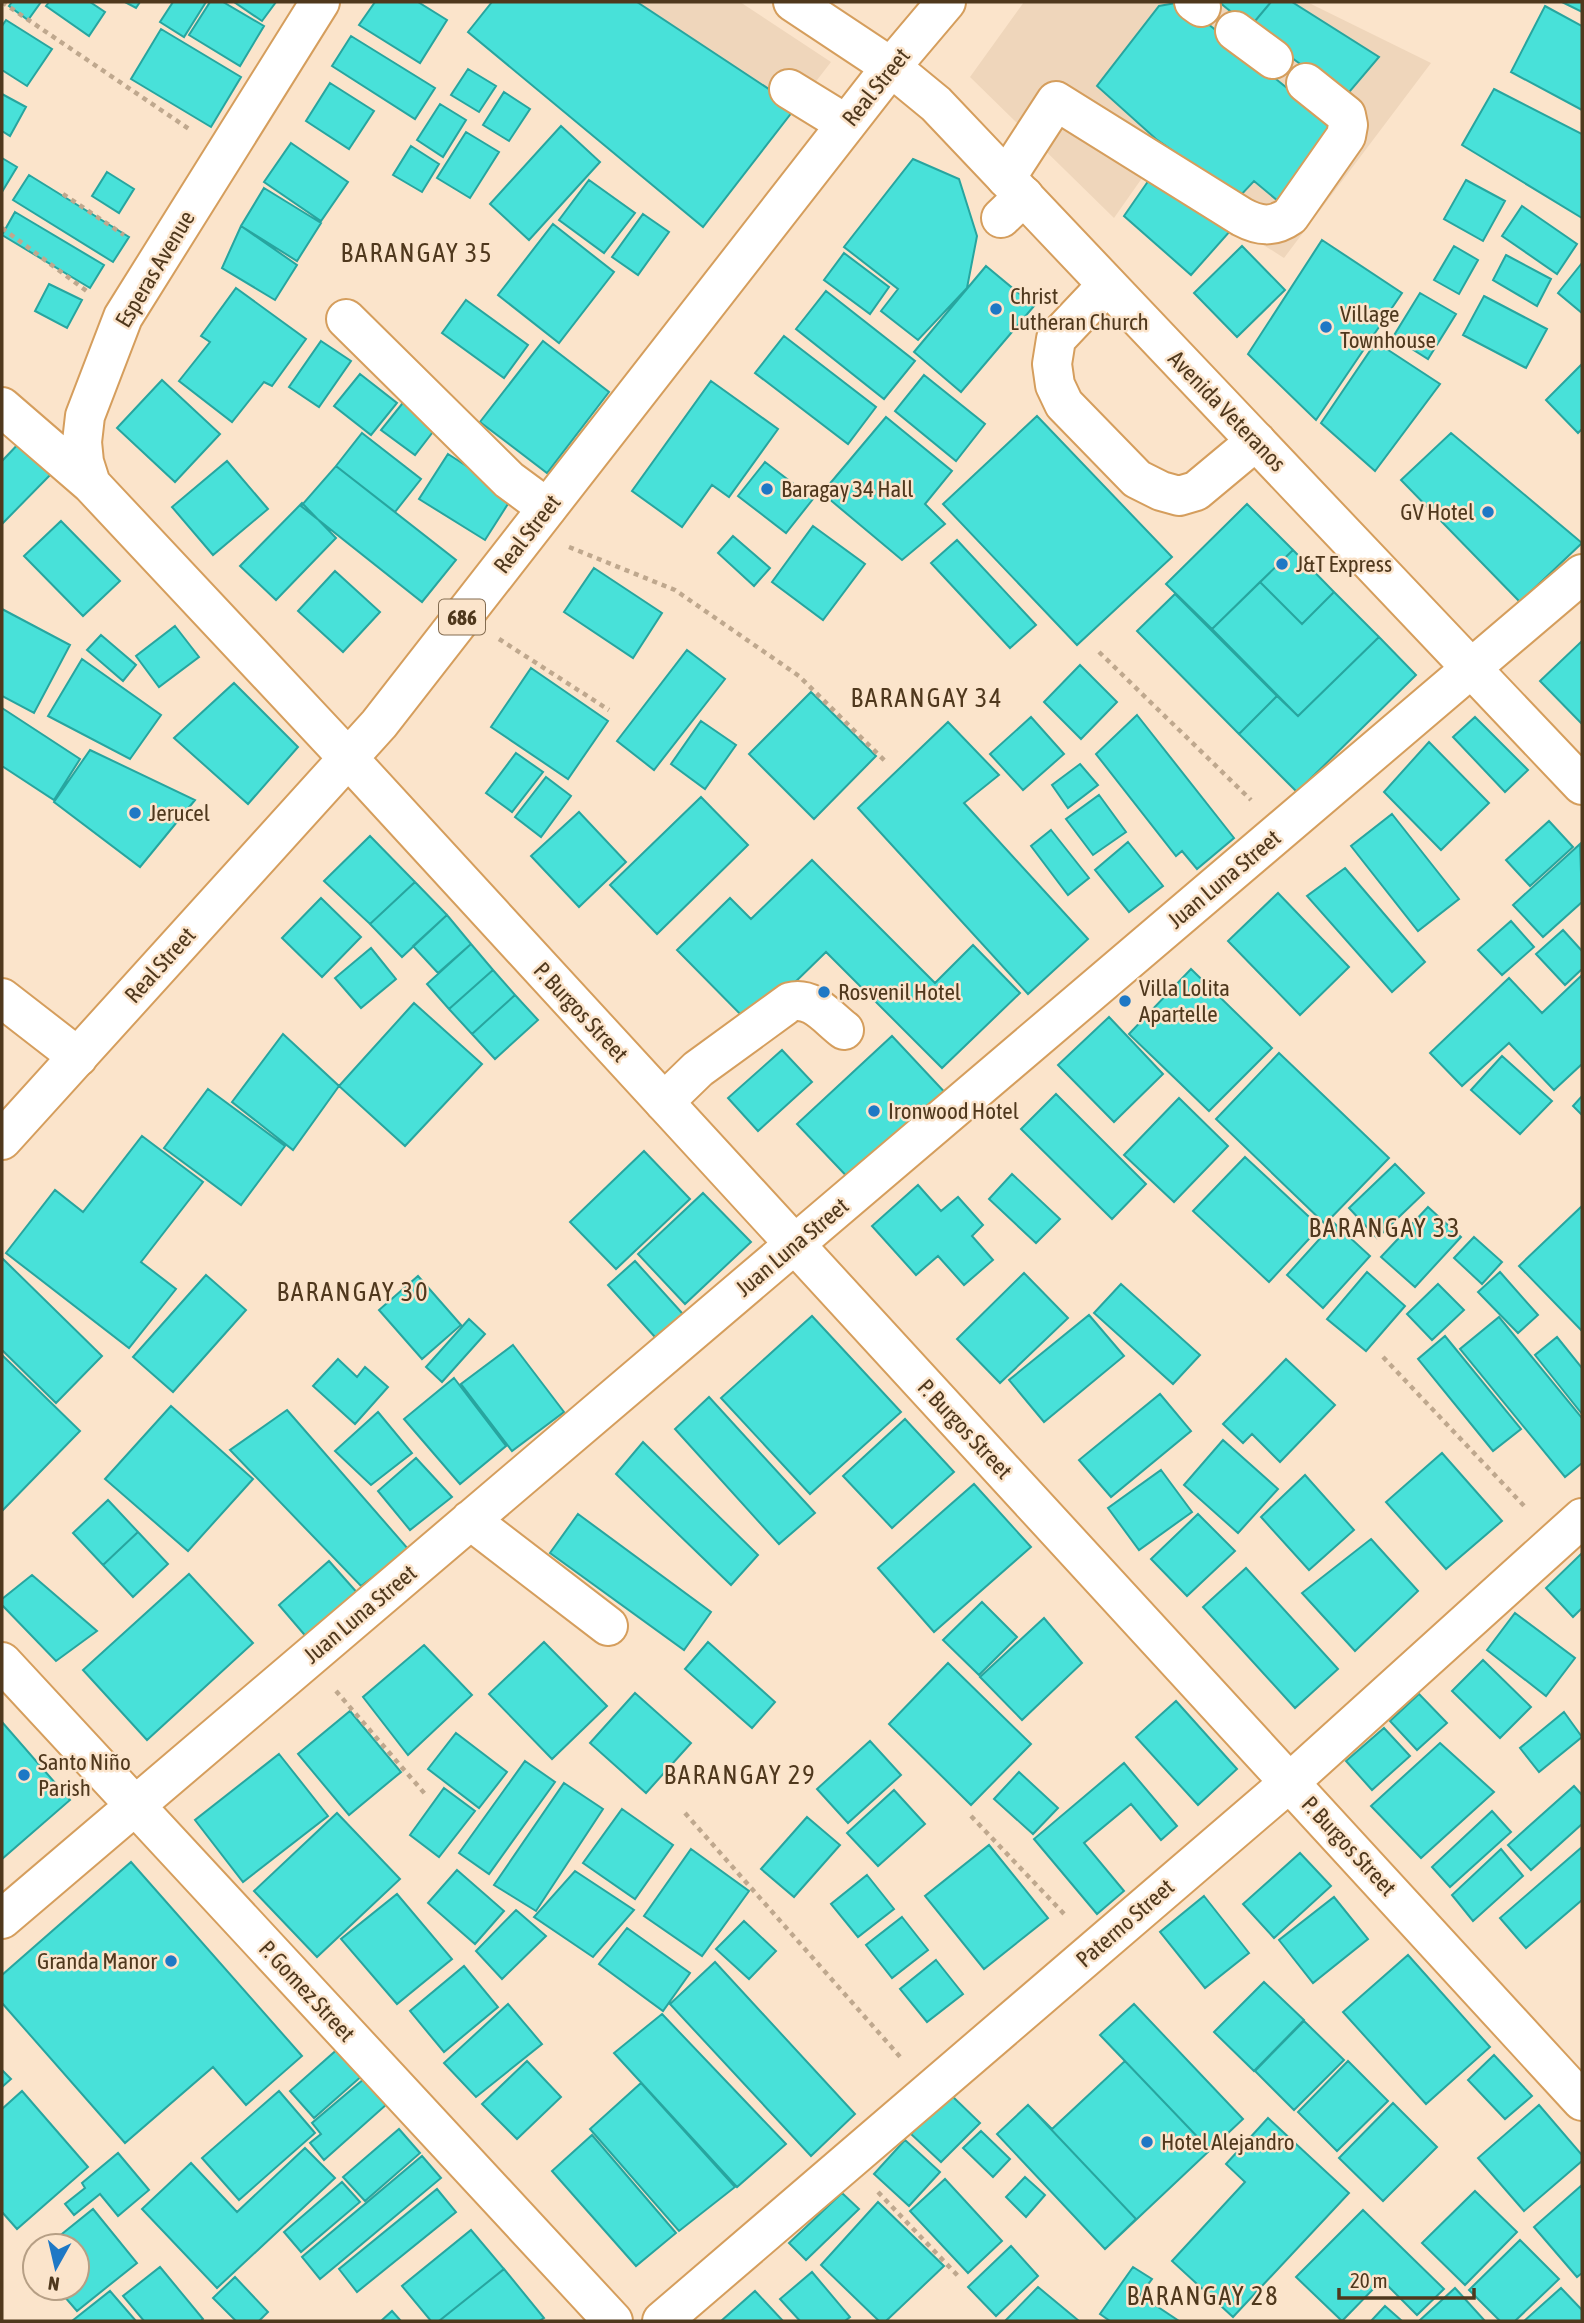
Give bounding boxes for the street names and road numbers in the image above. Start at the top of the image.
street label: Real Street [837,43,915,131]
street label: Esperas Avenue [110,206,200,332]
street label: Avenida Veteranos [1163,345,1291,477]
street label: Real Street [488,490,566,578]
road number: 686 [439,600,485,634]
street label: Juan Luna Street [1162,824,1286,934]
street label: Real Street [119,922,201,1008]
street label: P. Burgos Street [528,957,634,1067]
street label: Juan Luna Street [730,1192,854,1302]
street label: P. Burgos Street [912,1374,1018,1484]
street label: Juan Luna Street [298,1559,422,1669]
street label: P. Burgos Street [1296,1791,1402,1901]
street label: Paterno Street [1071,1874,1179,1972]
street label: P. Gomez Street [254,1935,360,2047]

